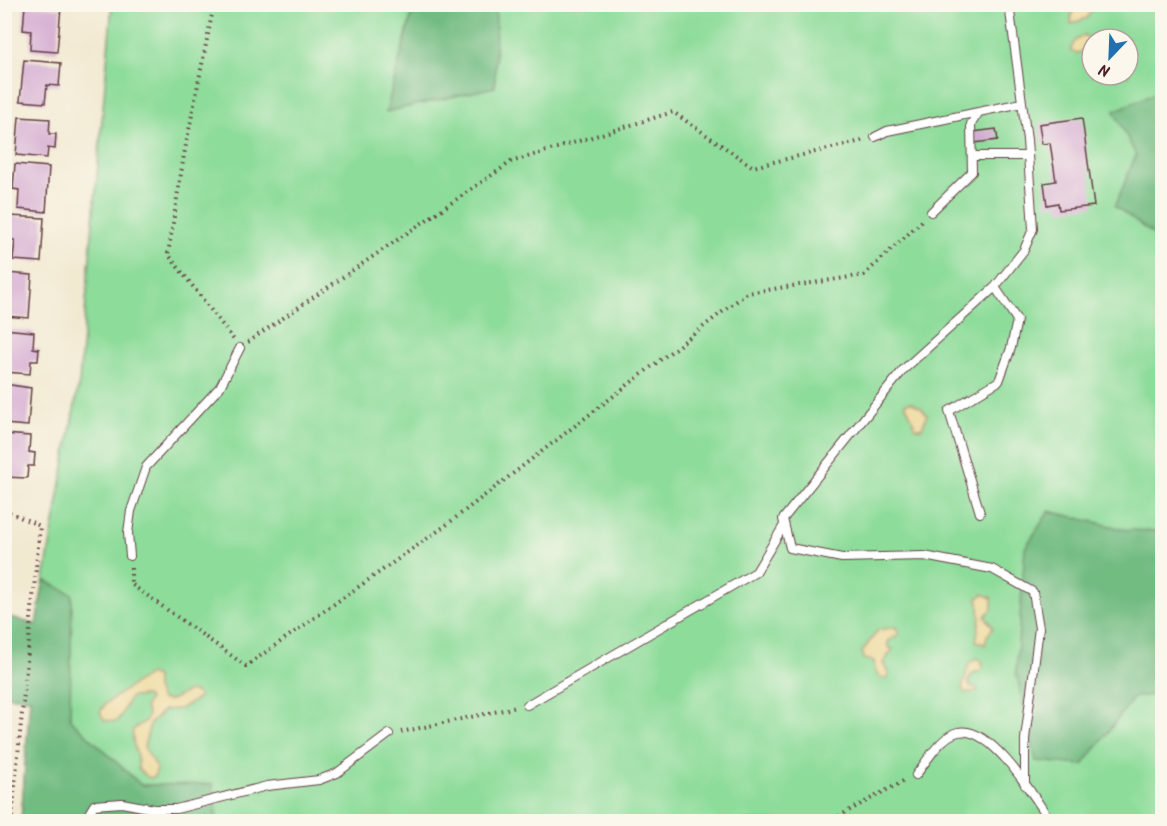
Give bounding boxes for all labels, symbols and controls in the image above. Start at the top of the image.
north arrow [1080,27,1140,87]
text: N [1095,56,1114,83]

